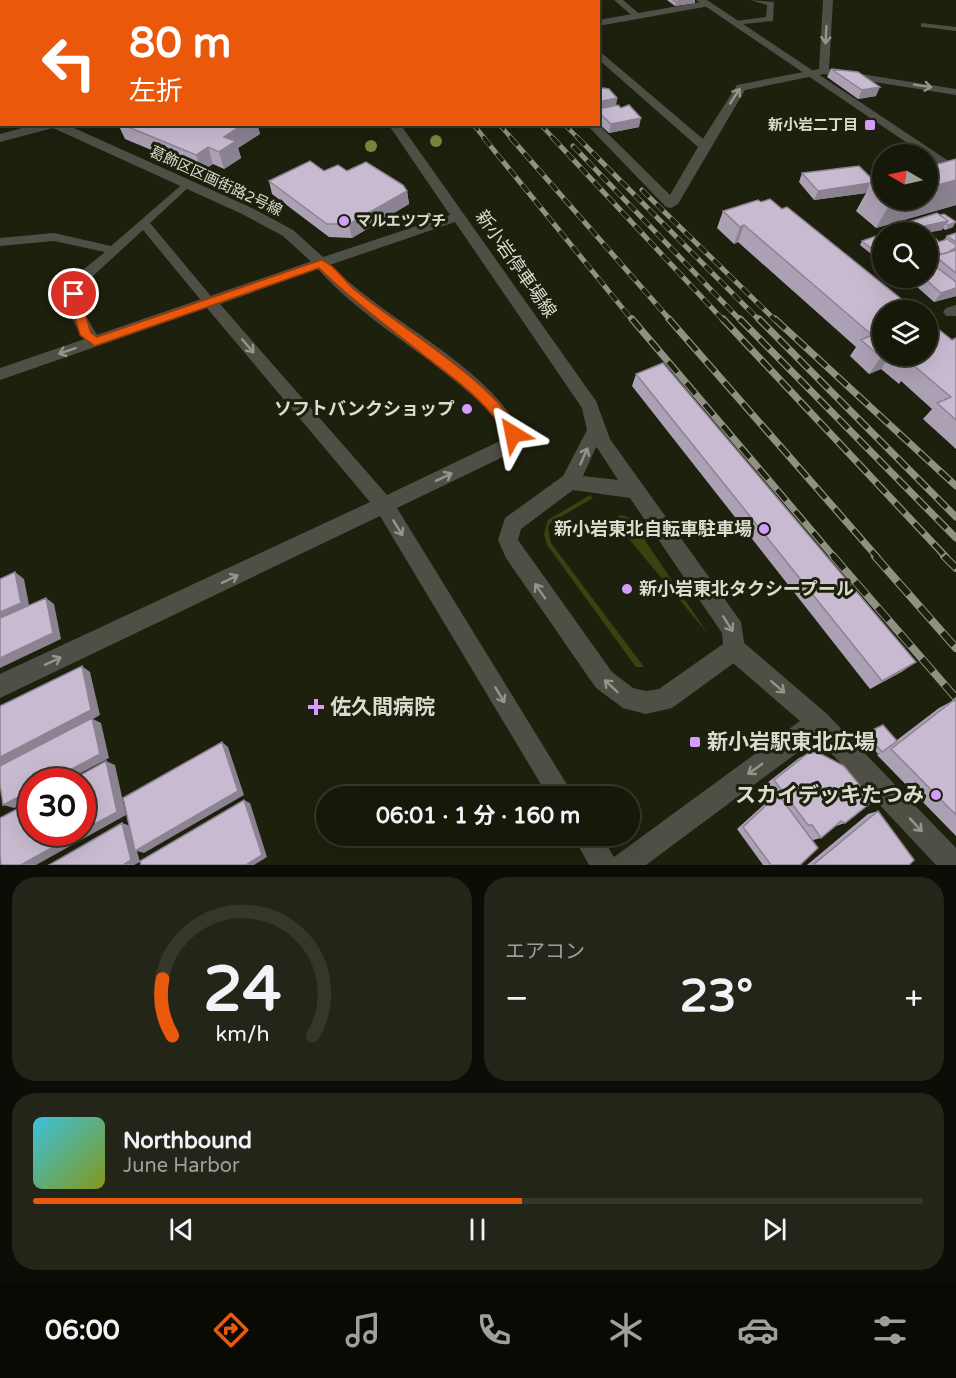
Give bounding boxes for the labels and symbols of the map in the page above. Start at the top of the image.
one-way arrow [820,25,831,45]
one-way arrow [912,81,932,92]
one-way arrow [730,88,742,105]
place label: 新小岩二丁目 [768,116,858,134]
marker: 新小岩二丁目 [863,118,877,132]
street label: 葛飾区区画街路2号線 [147,142,285,220]
north arrow [872,144,938,210]
street label: 新小岩停車場線 [471,206,561,322]
place label: マルエツプチ [356,212,446,230]
marker: マルエツプチ [337,214,351,228]
pin [48,268,99,319]
one-way arrow [241,338,254,354]
one-way arrow [58,347,77,358]
place label: ソフトバンクショップ [274,398,455,420]
marker: ソフトバンクショップ [460,402,474,416]
position arrow [481,402,545,466]
one-way arrow [579,447,590,465]
one-way arrow [434,471,452,482]
place label: 新小岩東北自転車駐車場 [554,518,752,540]
one-way arrow [393,519,405,536]
marker: 新小岩東北自転車駐車場 [757,522,771,536]
one-way arrow [220,572,238,584]
place label: 新小岩東北タクシープール [639,578,854,600]
marker: 新小岩東北タクシープール [620,582,634,596]
one-way arrow [534,583,546,600]
one-way arrow [722,615,734,632]
one-way arrow [44,655,62,667]
one-way arrow [604,679,619,694]
one-way arrow [770,681,786,694]
one-way arrow [494,686,506,703]
place label: 佐久間病院 [330,695,435,720]
marker: 佐久間病院 [307,698,325,716]
place label: 新小岩駅東北広場 [707,730,875,755]
marker: 新小岩駅東北広場 [688,735,702,749]
one-way arrow [747,763,763,775]
speed limit sign: 30 [18,768,96,846]
place label: スカイデッキたつみ [735,783,924,808]
marker: スカイデッキたつみ [929,788,943,802]
one-way arrow [909,817,923,832]

